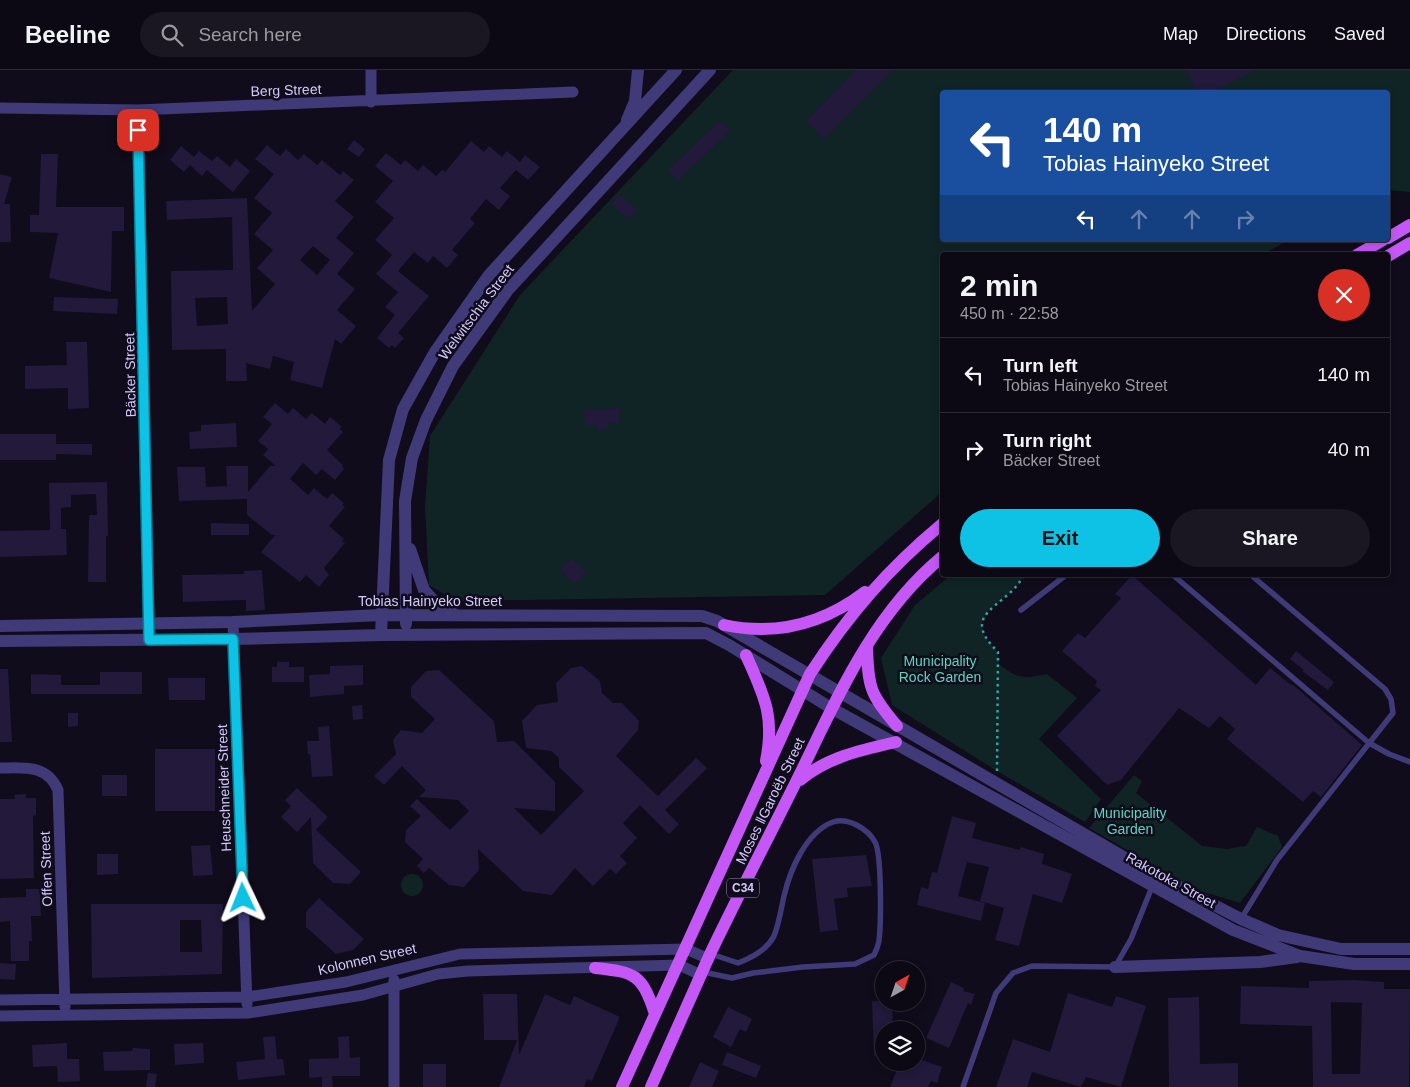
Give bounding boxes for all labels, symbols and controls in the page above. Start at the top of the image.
search box [140,12,490,57]
text: Beeline [25,21,110,48]
icon: search [158,21,186,49]
text: Search here [198,24,302,45]
text: Map [1163,24,1198,44]
text: Directions [1226,24,1306,44]
text: Saved [1334,24,1385,44]
street label: Berg Street [250,81,322,99]
pin [117,109,159,151]
icon: left [960,110,1025,175]
text: 140 m [1043,110,1142,149]
icon: arrive [124,116,152,144]
text: Tobias Hainyeko Street [1043,151,1269,176]
icon: left [1072,205,1100,233]
icon: ahead [1125,205,1153,233]
icon: ahead [1178,205,1206,233]
icon: right [1231,205,1259,233]
street label: Welwitschia Street [435,261,517,363]
text: 2 min [960,269,1038,302]
button: close [1318,269,1370,321]
text: 450 m · 22:58 [960,305,1059,322]
street label: Bäcker Street [121,332,139,418]
text: Turn left [1003,355,1078,376]
icon: left [960,361,988,389]
text: 140 m [1317,364,1370,385]
text: Tobias Hainyeko Street [1003,377,1168,394]
text: Turn right [1003,430,1091,451]
icon: right [960,436,988,464]
text: 40 m [1328,439,1370,460]
text: Bäcker Street [1003,452,1100,469]
button: Exit [960,509,1160,567]
button: Share [1170,509,1370,567]
street label: Tobias Hainyeko Street [358,593,502,609]
park label: Municipality Rock Garden [899,653,981,685]
street label: Heuschneider Street [214,724,234,852]
street label: Moses ǁGaroëb Street [732,735,808,867]
park label: Municipality Garden [1093,805,1167,837]
street label: Offen Street [37,831,55,907]
street label: Rakotoka Street [1123,849,1219,911]
position arrow [216,871,268,923]
road number: C34 [727,878,759,898]
street label: Kolonnen Street [316,940,418,978]
north arrow [875,961,925,1011]
map controls [875,961,925,1071]
button: layers [875,1021,925,1071]

